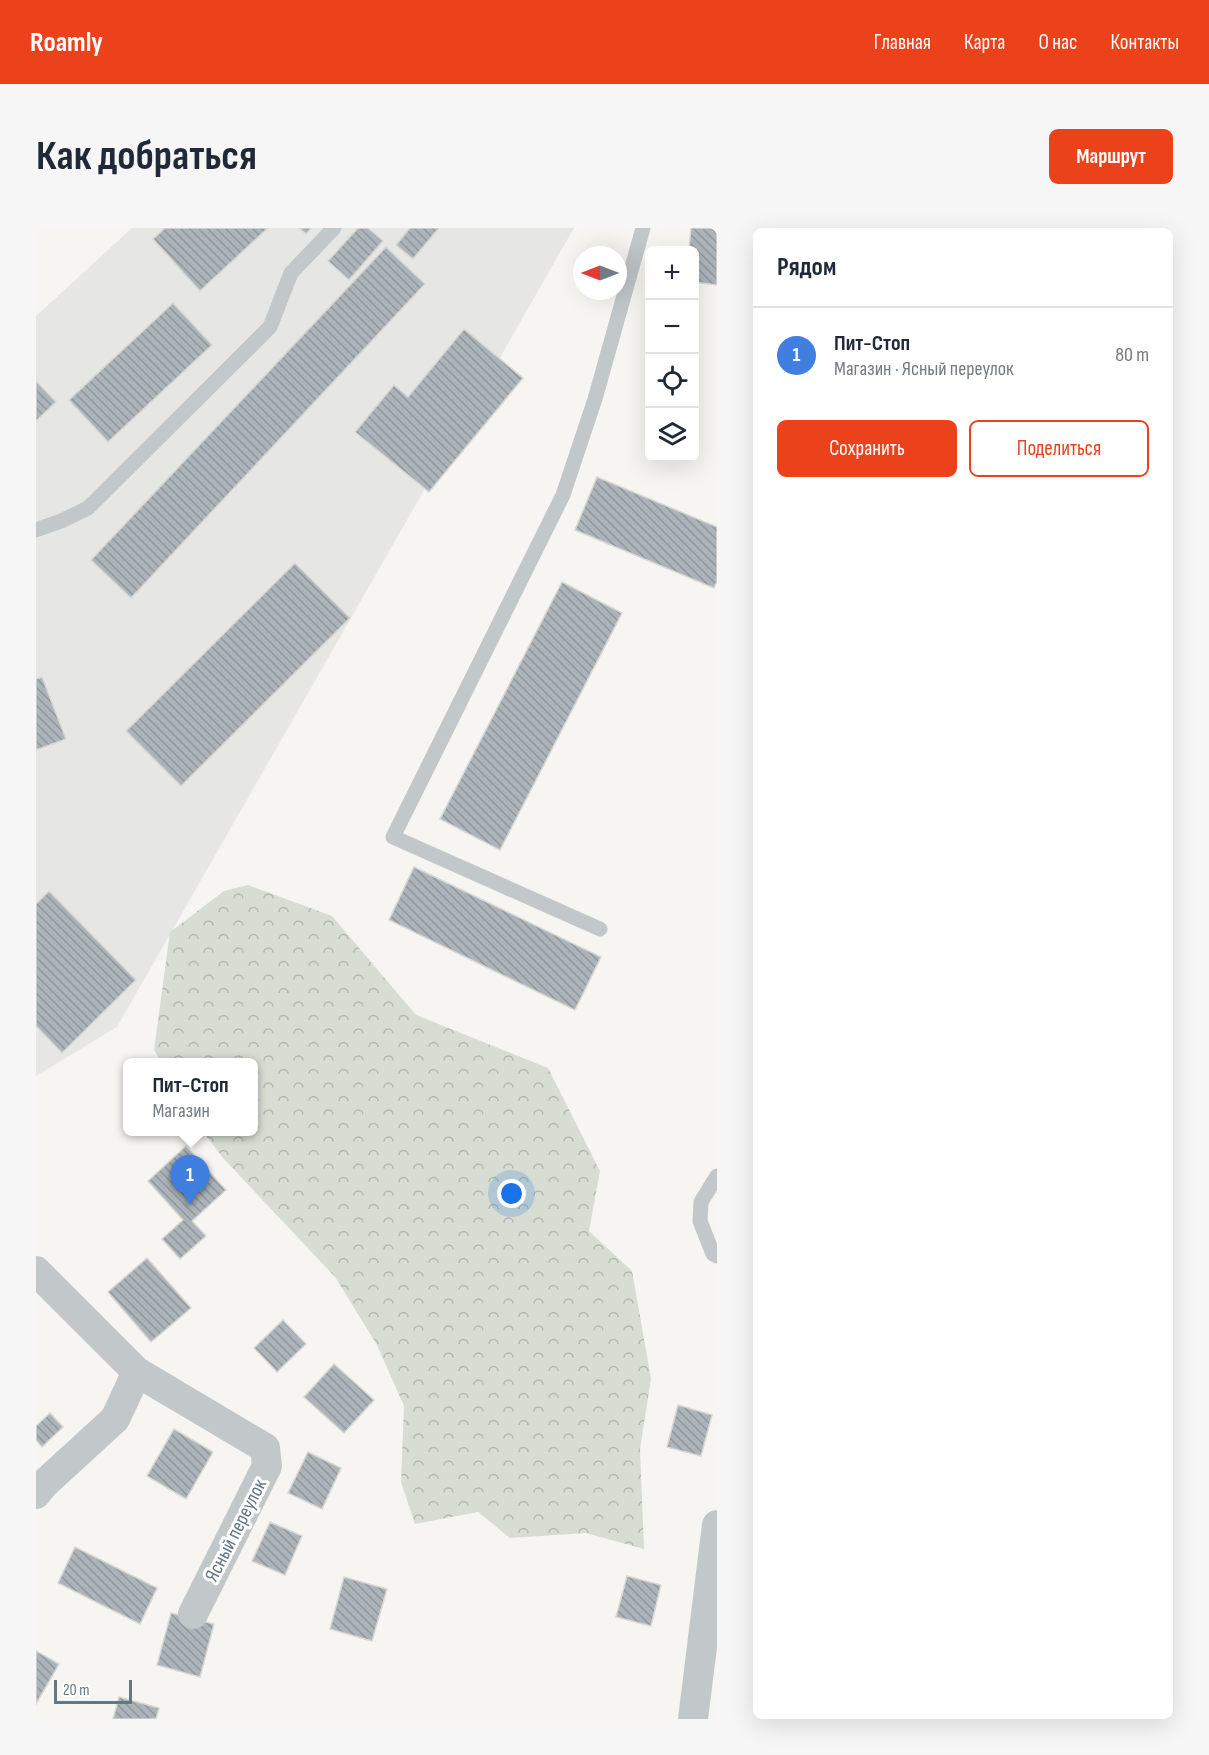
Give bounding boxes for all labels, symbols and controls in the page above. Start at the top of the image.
text: Roamly [30,26,103,59]
text: Главная [874,30,931,55]
text: Карта [964,30,1005,55]
text: О нас [1038,30,1077,55]
text: Контакты [1110,30,1179,55]
button: Маршрут [1049,129,1173,184]
text: Как добраться [36,131,257,182]
north arrow [573,246,627,300]
map controls [645,246,699,462]
button: + [645,246,699,300]
text: Рядом [777,252,836,283]
button: − [645,300,699,354]
text: Пит-Стоп [834,330,910,357]
text: 1 [793,343,800,367]
text: 80 m [1115,343,1149,367]
button: locate [645,354,699,408]
text: Магазин · Ясный переулок [834,357,1014,381]
button: layers [645,408,699,462]
button: Сохранить [777,420,957,477]
button: Поделиться [969,420,1149,477]
popup [123,1058,258,1136]
text: Пит-Стоп [152,1072,229,1099]
text: Магазин [152,1099,210,1123]
pin: 1 [170,1156,210,1205]
your location [497,1179,526,1208]
street label: Ясный переулок [200,1475,272,1586]
scale bar [54,1677,132,1704]
text: 20 m [63,1681,90,1700]

